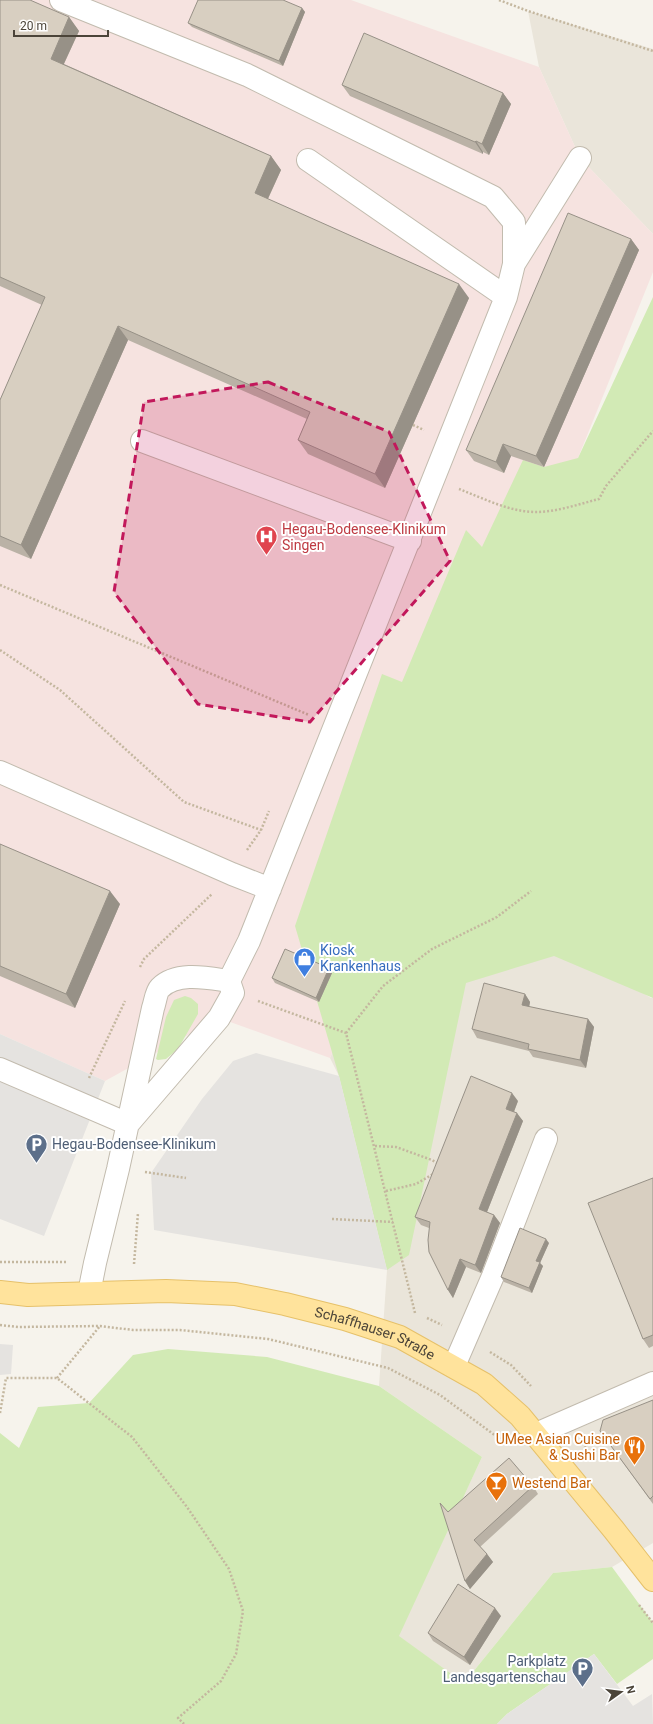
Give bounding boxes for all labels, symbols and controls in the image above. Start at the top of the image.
scale bar [14,12,108,38]
text: 20 m [20,19,47,33]
place label: Hegau-Bodensee-Klinikum Singen [282,521,446,553]
hospital icon: Hegau-Bodensee-Klinikum Singen [254,524,280,557]
place label: Kiosk Krankenhaus [320,942,401,974]
shop icon: Kiosk Krankenhaus [291,945,317,978]
parking icon: Hegau-Bodensee-Klinikum [23,1131,49,1164]
place label: Hegau-Bodensee-Klinikum [52,1136,216,1152]
street label: Schaffhauser Straße [313,1304,438,1363]
place label: UMee Asian Cuisine & Sushi Bar [496,1431,620,1463]
restaurant icon: UMee Asian Cuisine & Sushi Bar [622,1434,648,1467]
bar icon: Westend Bar [484,1470,510,1503]
place label: Westend Bar [512,1475,591,1491]
place label: Parkplatz Landesgartenschau [443,1653,566,1685]
parking icon: Parkplatz Landesgartenschau [569,1656,595,1689]
north arrow [601,1672,641,1712]
text: N [623,1684,638,1695]

